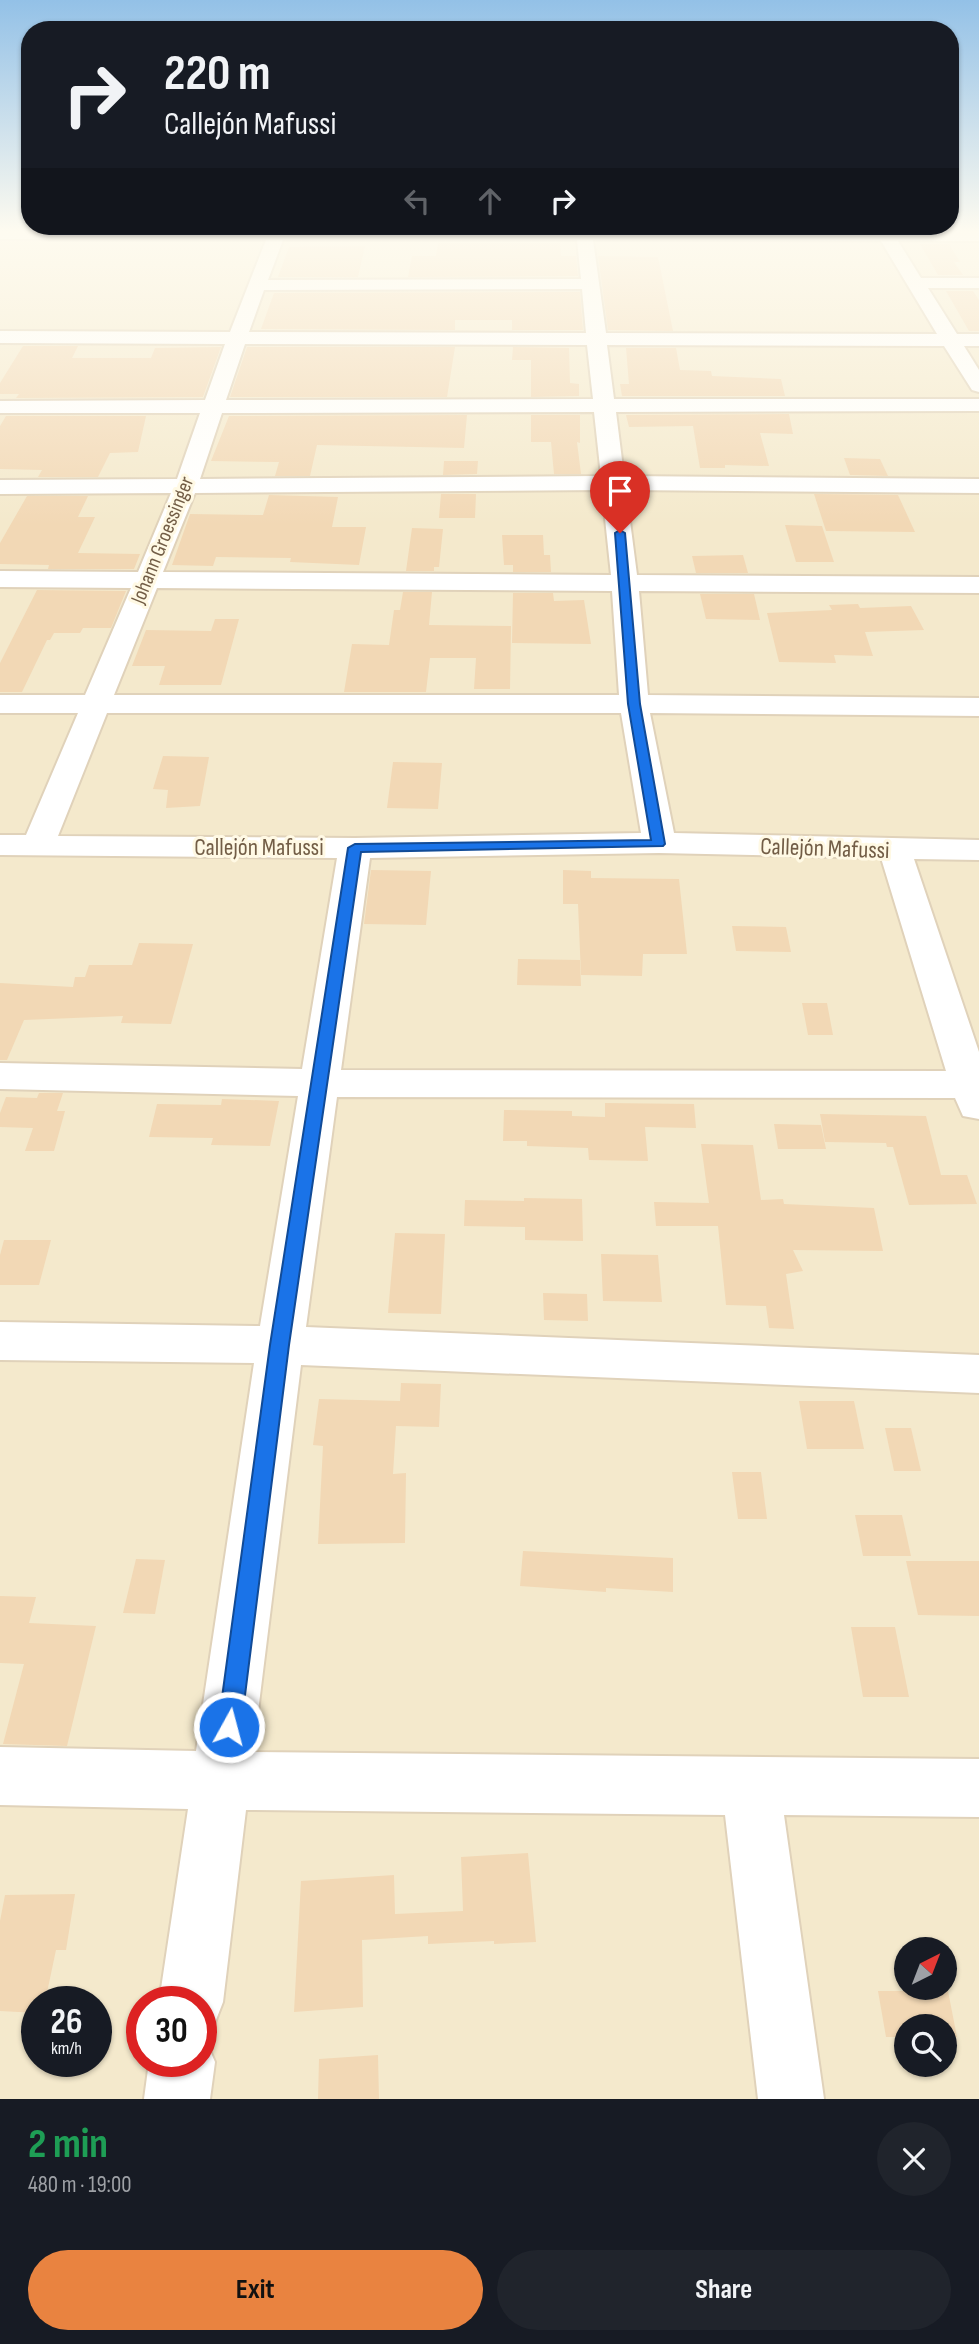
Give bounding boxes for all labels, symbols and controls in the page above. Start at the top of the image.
text: 220 m [164,45,270,104]
icon: right [49,49,140,140]
text: Callejón Mafussi [164,105,336,144]
icon: left [398,182,436,220]
icon: ahead [471,182,509,220]
icon: right [544,182,582,220]
pin [590,461,650,533]
icon: arrive [601,472,639,510]
street label: Johann Groessinger [125,473,199,609]
street label: Callejón Mafussi [760,832,890,865]
street label: Callejón Mafussi [194,833,324,862]
position arrow [192,1690,266,1764]
north arrow [894,1937,957,2000]
map controls [894,1937,957,2077]
speed limit sign: 30 [126,1986,217,2077]
text: 26 [51,2001,82,2044]
button: search [894,2014,957,2077]
text: km/h [51,2038,82,2059]
text: 2 min [28,2119,108,2170]
button: close [877,2122,951,2196]
text: 480 m · 19:00 [28,2171,131,2199]
button: Exit [28,2250,483,2330]
button: Share [497,2250,951,2330]

